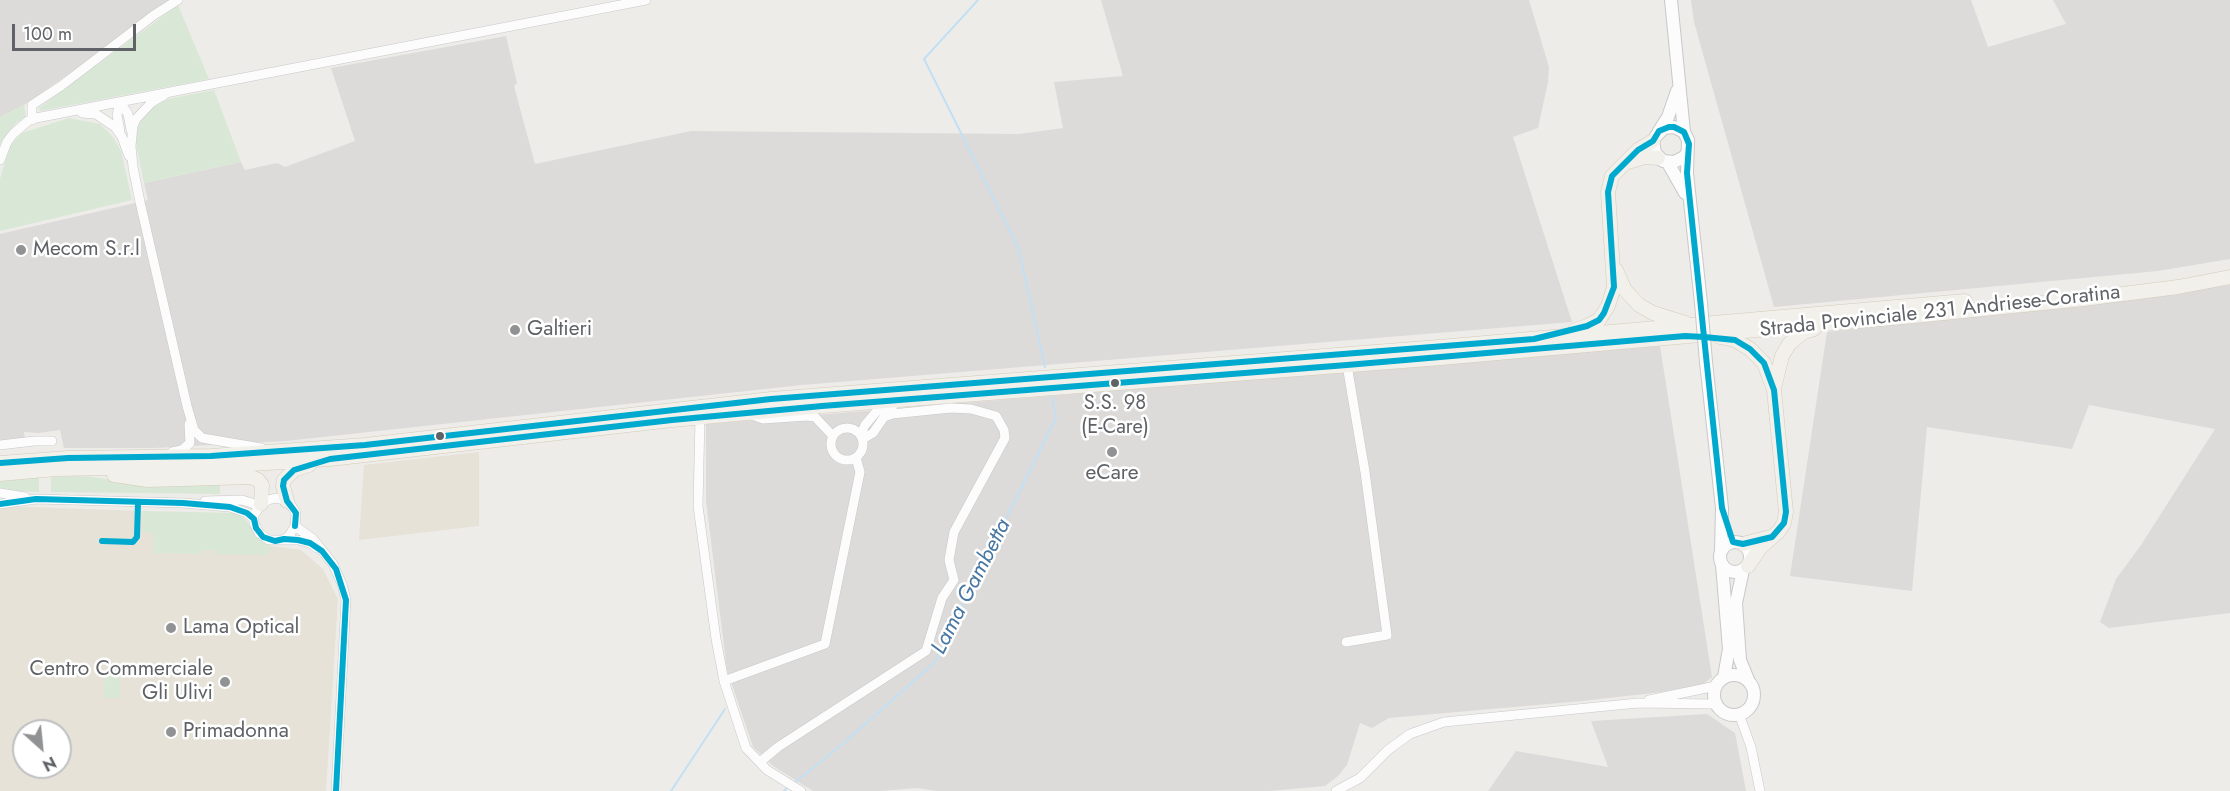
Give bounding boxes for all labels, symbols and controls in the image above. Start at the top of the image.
scale bar [15,12,140,50]
text: 100 m [23,21,72,47]
place label: Mecom S.r.l [33,237,140,263]
marker: Mecom S.r.l [14,243,28,257]
street label: Strada Provinciale 231 Andriese-Coratina [1758,281,2122,343]
place label: Galtieri [527,317,592,343]
marker: Galtieri [508,323,522,337]
marker: S.S. 98 (E-Care) [1109,377,1121,389]
place label: S.S. 98 (E-Care) [1081,392,1149,439]
unlabelled marker [434,430,446,442]
marker: eCare [1105,445,1119,459]
place label: eCare [1085,461,1139,487]
water label: Lama Gambetta [927,515,1017,659]
place label: Lama Optical [183,615,299,641]
marker: Lama Optical [164,621,178,635]
place label: Centro Commerciale Gli Ulivi [30,657,213,707]
marker: Centro Commerciale Gli Ulivi [218,675,232,689]
north arrow [12,719,72,779]
place label: Primadonna [183,719,289,745]
marker: Primadonna [164,725,178,739]
text: N [39,751,60,777]

